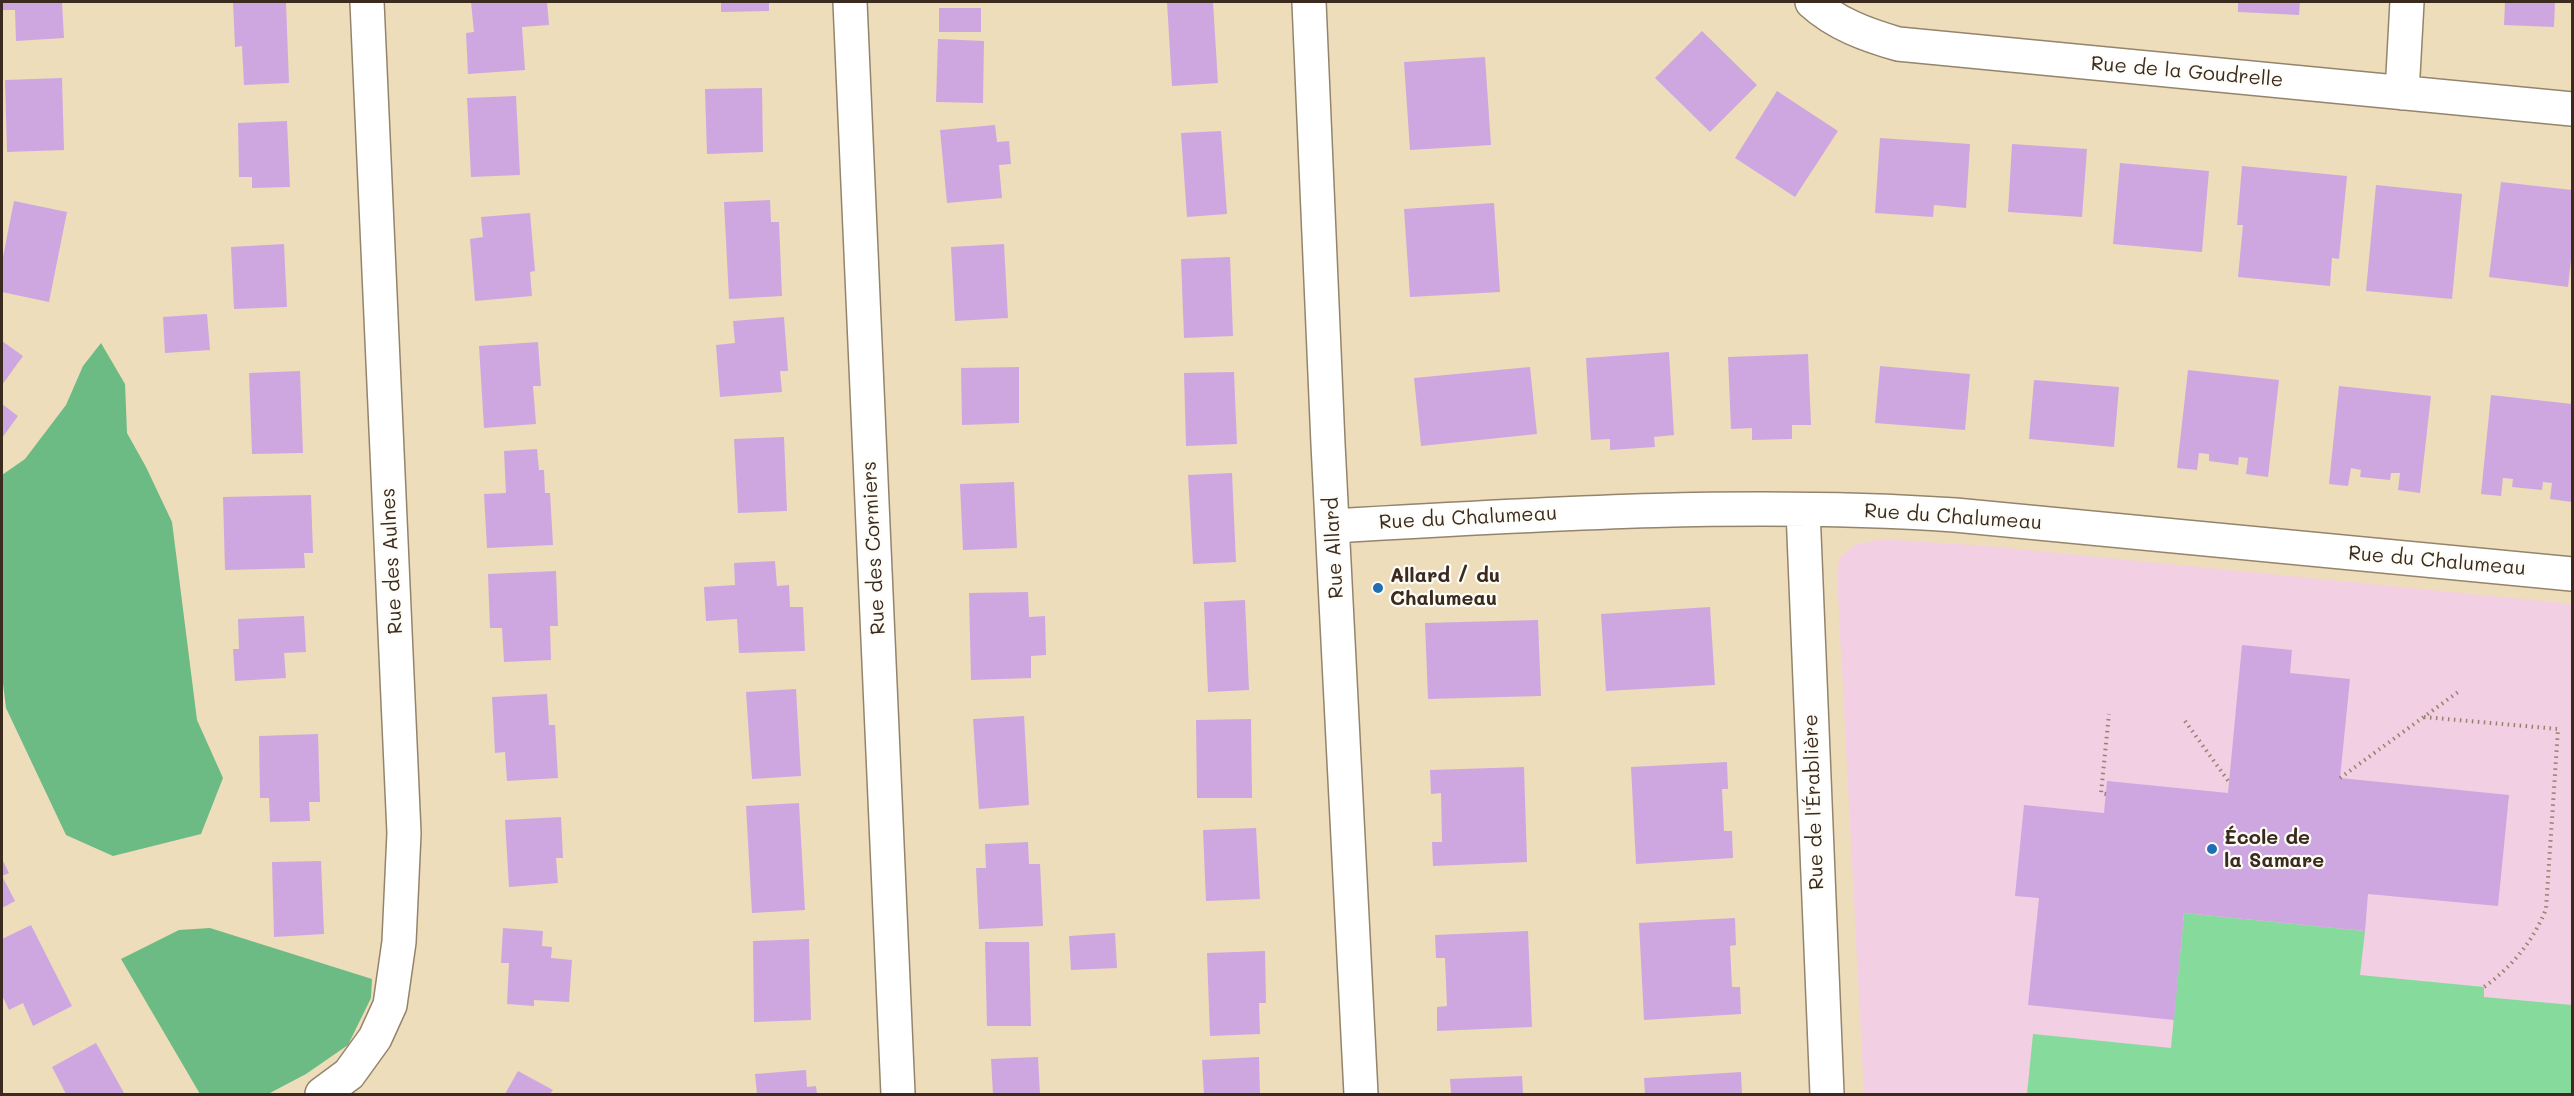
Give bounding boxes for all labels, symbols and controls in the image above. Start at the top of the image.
street label: Rue de la Goudrelle [2090,52,2284,92]
street label: Rue des Cormiers [857,460,891,636]
street label: Rue des Aulnes [376,487,408,635]
street label: Rue Allard [1319,497,1349,599]
street label: Rue du Chalumeau [1863,499,2043,535]
street label: Rue du Chalumeau [1378,501,1558,535]
street label: Rue du Chalumeau [2347,541,2527,581]
place label: Allard / du Chalumeau [1390,564,1500,611]
marker: Allard / du Chalumeau [1371,581,1385,595]
street label: Rue de l'Érablière [1799,714,1829,890]
place label: École de la Samare [2224,826,2324,873]
marker: École de la Samare [2205,842,2219,856]

